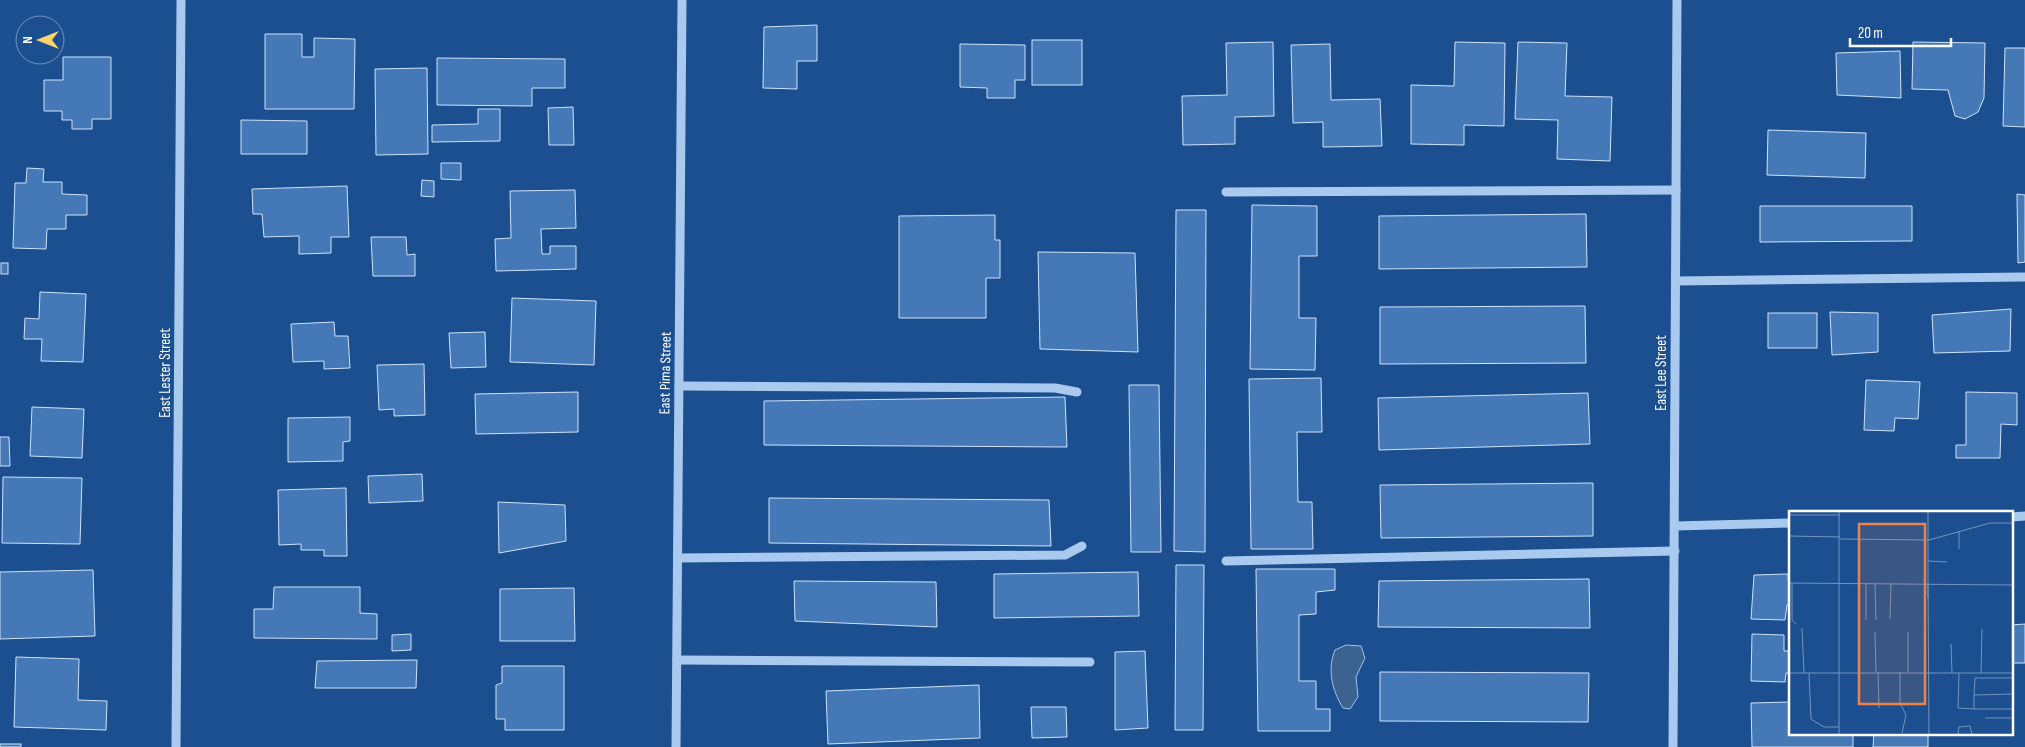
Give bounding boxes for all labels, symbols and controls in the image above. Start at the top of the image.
north arrow [15,15,65,65]
scale bar [1850,15,1951,47]
text: 20 m [1858,24,1883,43]
text: N [19,36,36,44]
street label: East Lester Street [156,328,175,418]
street label: East Pima Street [655,331,676,414]
street label: East Lee Street [1652,335,1671,411]
inset map [1789,511,2012,734]

